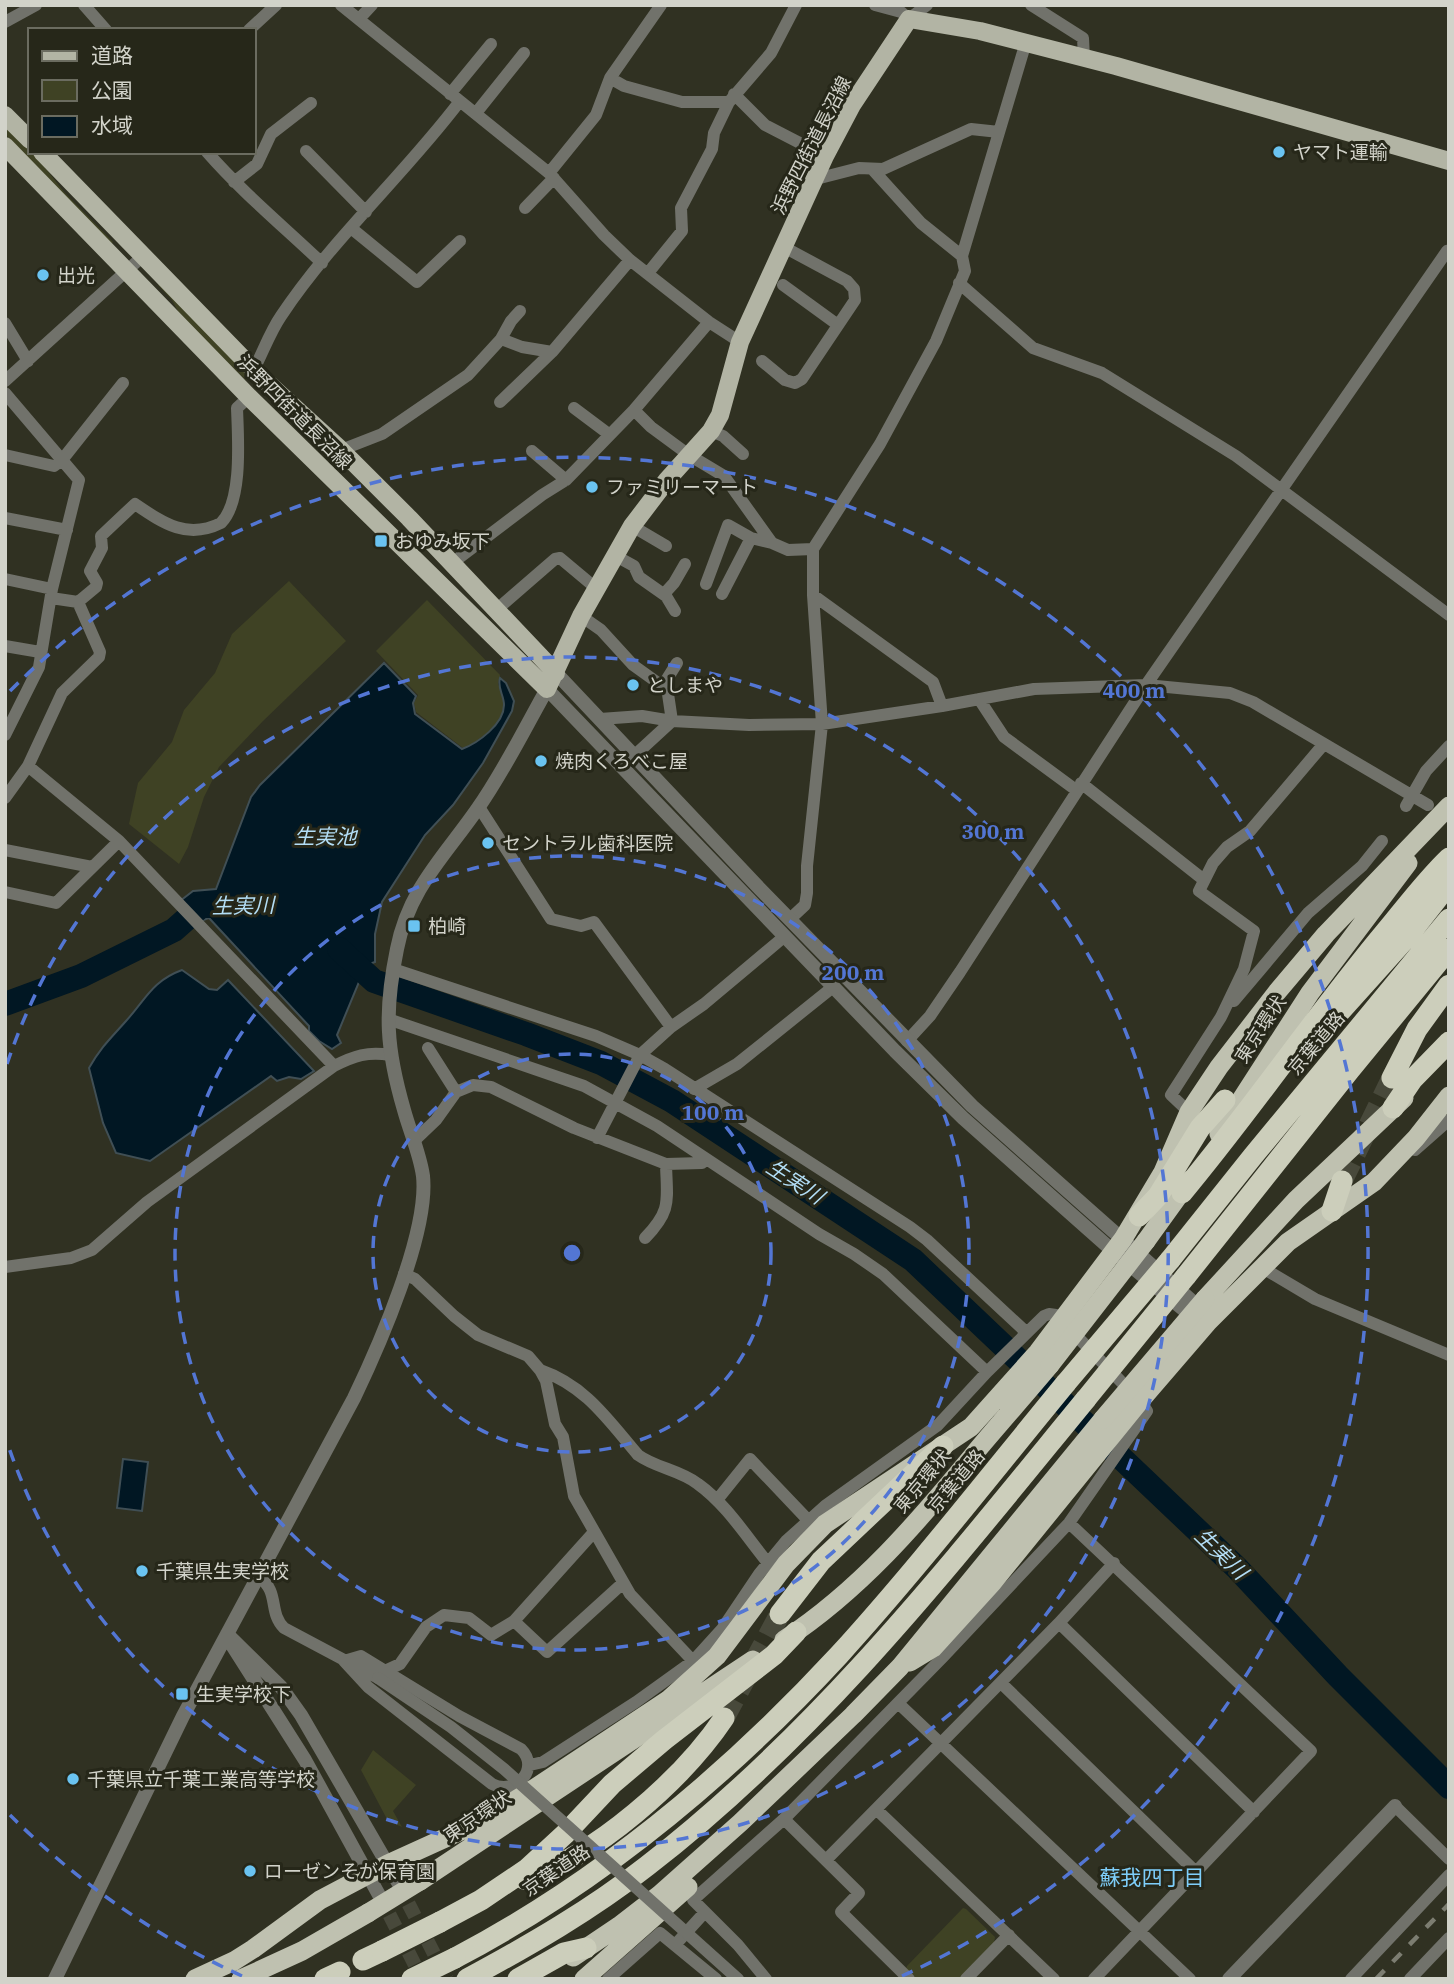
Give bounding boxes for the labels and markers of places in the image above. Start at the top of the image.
place label: ヤマト運輸 [1293,140,1388,164]
marker: ヤマト運輸 [1271,144,1287,160]
place label: 出光 [57,263,95,287]
marker: 出光 [35,267,51,283]
place label: ファミリーマート [606,475,758,499]
marker: ファミリーマート [584,479,600,495]
place label: おゆみ坂下 [395,529,490,553]
marker: おゆみ坂下 [373,533,389,549]
place label: としまや [647,673,723,697]
marker: としまや [625,677,641,693]
place label: 焼肉くろべこ屋 [555,749,688,773]
marker: 焼肉くろべこ屋 [533,753,549,769]
place label: セントラル歯科医院 [502,831,673,855]
marker: セントラル歯科医院 [480,835,496,851]
place label: 柏崎 [428,914,466,938]
marker: 柏崎 [406,918,422,934]
centre of rings [560,1241,584,1265]
place label: 千葉県生実学校 [156,1559,289,1583]
marker: 千葉県生実学校 [134,1563,150,1579]
place label: 生実学校下 [196,1682,291,1706]
marker: 生実学校下 [174,1686,190,1702]
place label: 千葉県立千葉工業高等学校 [87,1767,315,1791]
marker: 千葉県立千葉工業高等学校 [65,1771,81,1787]
place label: ローゼンそが保育園 [264,1859,435,1883]
marker: ローゼンそが保育園 [242,1863,258,1879]

